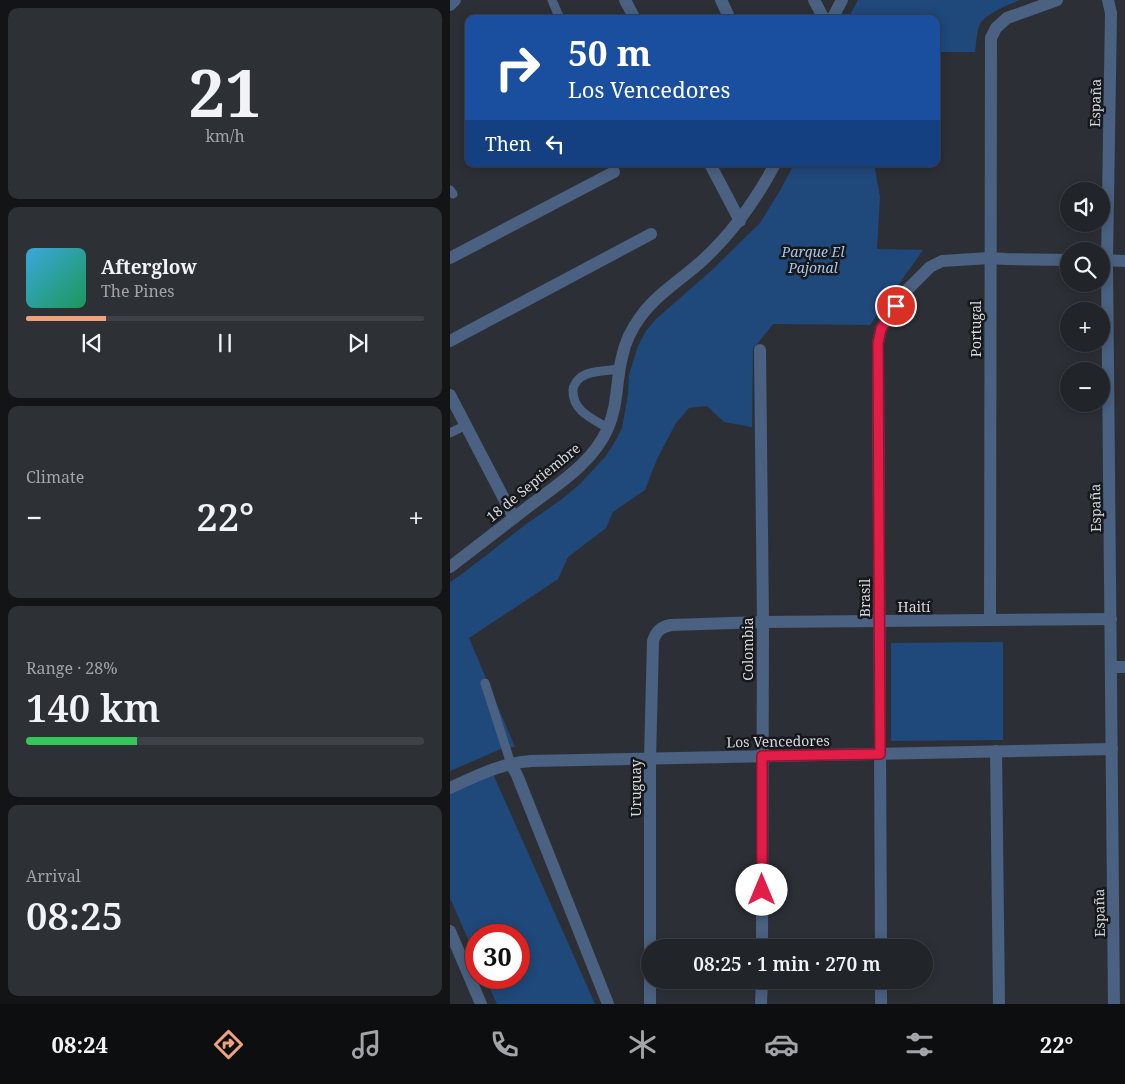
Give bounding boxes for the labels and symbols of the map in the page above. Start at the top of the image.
street label: España [1085,79,1105,127]
park label: Parque El Pajonal [781,242,845,277]
pin [875,285,917,327]
street label: Portugal [966,300,985,357]
street label: 18 de Septiembre [482,438,584,526]
street label: España [1085,484,1105,532]
street label: Brasil [855,578,874,617]
street label: Haití [898,597,931,616]
street label: Colombia [738,617,757,681]
street label: Los Vencedores [726,731,830,751]
street label: Uruguay [626,759,645,817]
position arrow [735,863,787,915]
street label: España [1089,889,1109,937]
speed limit sign: 30 [465,924,530,989]

